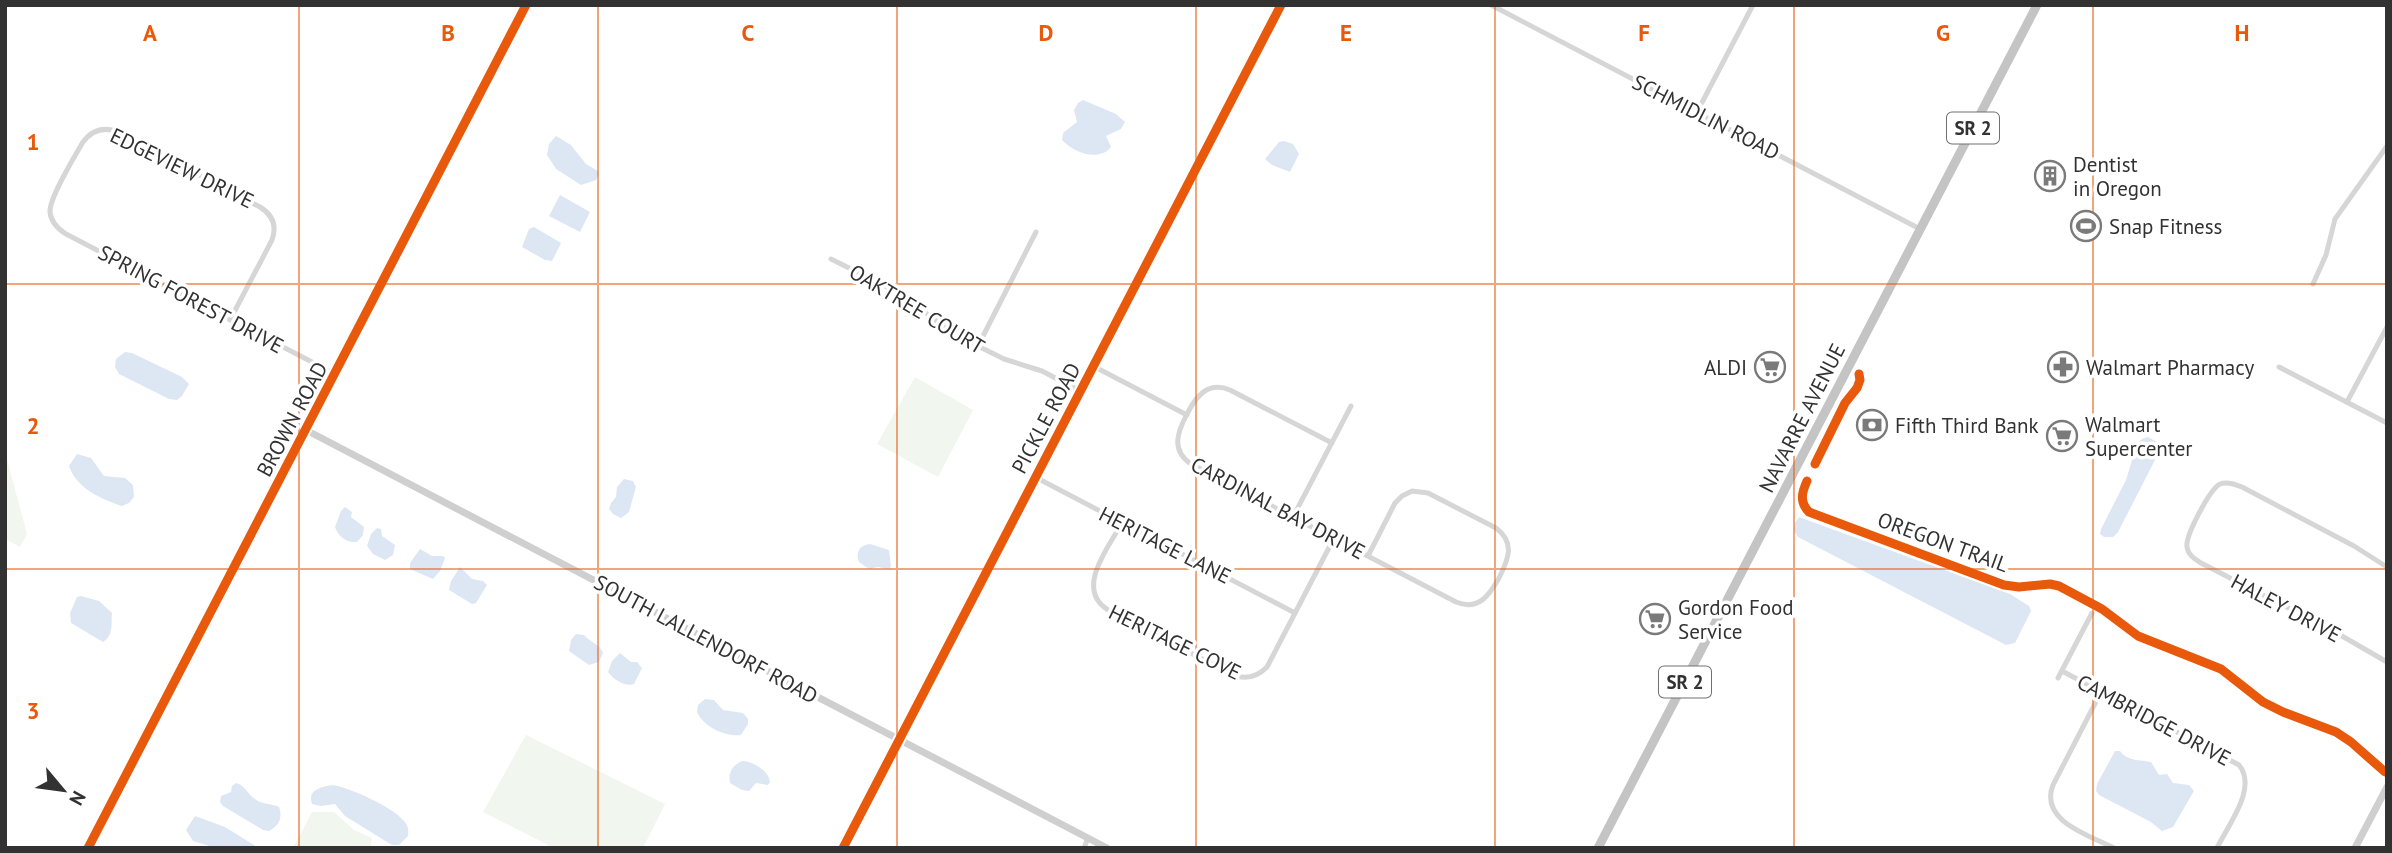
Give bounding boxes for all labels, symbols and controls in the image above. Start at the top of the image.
text: A [143,18,157,47]
text: B [441,18,455,47]
text: C [742,18,755,47]
text: D [1039,18,1053,47]
text: E [1340,18,1352,47]
text: F [1638,18,1650,47]
text: G [1936,18,1950,47]
text: H [2235,18,2249,47]
street label: SCHMIDLIN ROAD [1628,68,1784,166]
road number: SR 2 [1947,112,1999,144]
street label: EDGEVIEW DRIVE [106,122,258,214]
text: 1 [26,127,40,156]
place label: Dentist in Oregon [2073,151,2162,202]
building icon: Dentist in Oregon [2033,159,2067,193]
sports icon: Snap Fitness [2069,209,2103,243]
place label: Snap Fitness [2109,213,2222,240]
street label: SPRING FOREST DRIVE [94,239,288,359]
street label: OAKTREE COURT [845,258,990,360]
street label: NAVARRE AVENUE [1753,339,1851,497]
supermarket icon: ALDI [1753,350,1787,384]
pharmacy icon: Walmart Pharmacy [2046,350,2080,384]
place label: ALDI [1704,354,1747,381]
place label: Walmart Pharmacy [2086,354,2255,381]
street label: BROWN ROAD [250,357,334,481]
street label: PICKLE ROAD [1005,358,1087,478]
bank icon: Fifth Third Bank [1855,408,1889,442]
text: 2 [26,411,40,440]
place label: Walmart Supercenter [2085,411,2192,462]
place label: Fifth Third Bank [1895,412,2038,439]
supermarket icon: Walmart Supercenter [2045,419,2079,453]
street label: CARDINAL BAY DRIVE [1186,451,1370,565]
street label: HERITAGE LANE [1095,500,1235,590]
street label: OREGON TRAIL [1874,506,2012,578]
street label: HALEY DRIVE [2226,568,2346,648]
street label: SOUTH LALLENDORF ROAD [590,569,822,709]
place label: Gordon Food Service [1678,594,1794,645]
street label: HERITAGE COVE [1104,598,1246,686]
supermarket icon: Gordon Food Service [1638,602,1672,636]
road number: SR 2 [1659,666,1711,698]
street label: CAMBRIDGE DRIVE [2073,668,2235,772]
text: 3 [26,696,40,725]
north arrow [28,755,98,825]
text: N [64,787,91,810]

